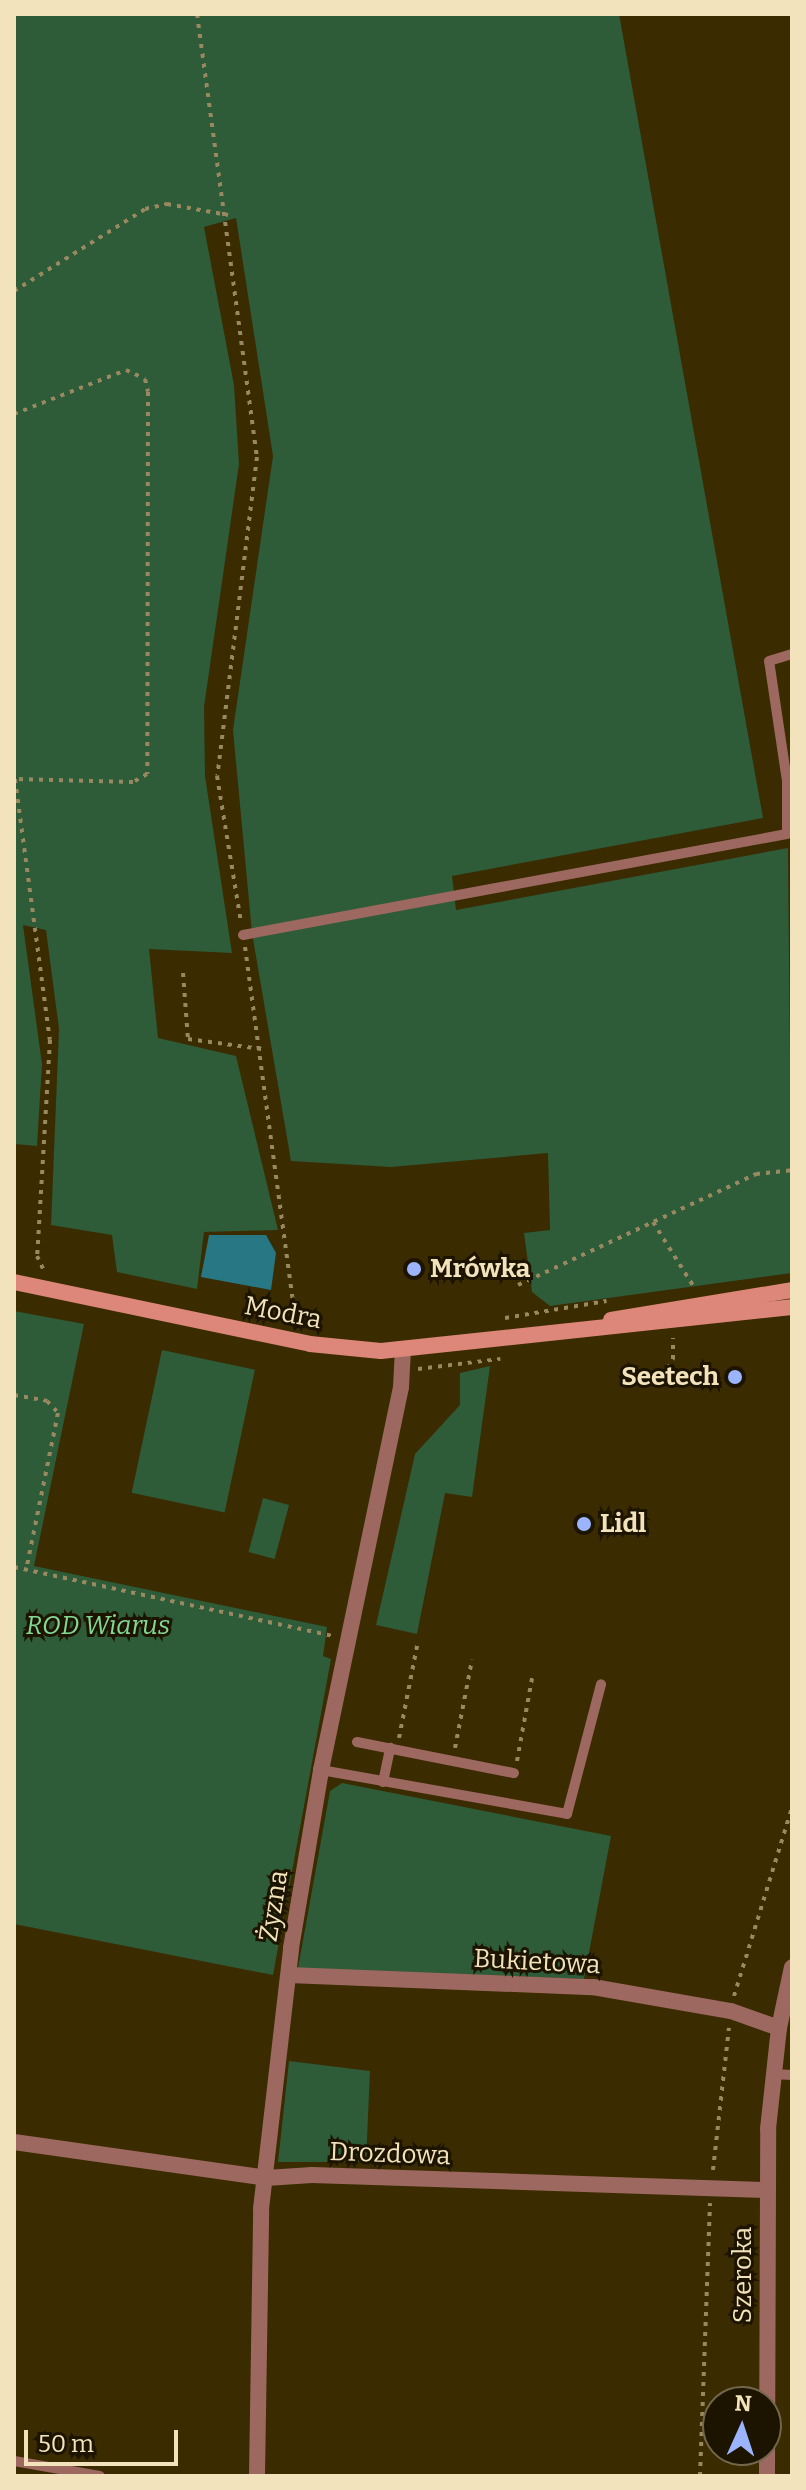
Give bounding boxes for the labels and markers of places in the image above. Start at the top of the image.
place label: Mrówka [430,1253,530,1285]
marker: Mrówka [405,1260,423,1278]
place label: Seetech [621,1361,719,1393]
marker: Seetech [726,1368,744,1386]
place label: Lidl [600,1508,646,1540]
marker: Lidl [575,1515,593,1533]

